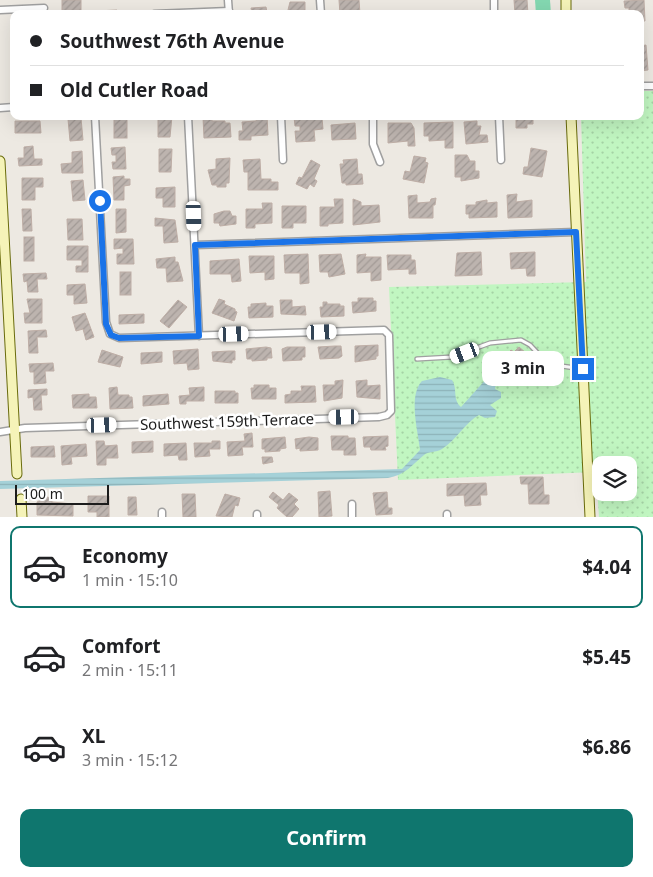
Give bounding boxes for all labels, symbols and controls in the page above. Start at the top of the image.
text: Southwest 76th Avenue [60,28,284,54]
text: Old Cutler Road [60,77,209,103]
route start [89,190,111,212]
car [185,201,202,231]
car [306,324,337,340]
car [218,326,249,342]
car [448,341,481,365]
callout: 3 min [483,352,566,386]
text: 3 min [501,357,545,379]
route end [572,358,594,380]
street label: Southwest 159th Terrace [140,408,314,434]
car [328,409,359,425]
car [86,417,117,433]
map controls [592,456,637,501]
button: layers [592,456,637,501]
scale bar [15,482,109,505]
text: 100 m [22,484,63,503]
text: Economy [82,543,168,569]
icon: car [22,545,67,590]
text: $4.04 [582,554,631,580]
text: 1 min · 15:10 [82,569,178,591]
text: Comfort [82,633,161,659]
icon: car [22,635,67,680]
text: $5.45 [582,644,631,670]
text: 2 min · 15:11 [82,659,178,681]
text: XL [82,723,105,749]
icon: car [22,725,67,770]
text: $6.86 [582,734,631,760]
text: 3 min · 15:12 [82,749,178,771]
button: Confirm [20,809,633,867]

